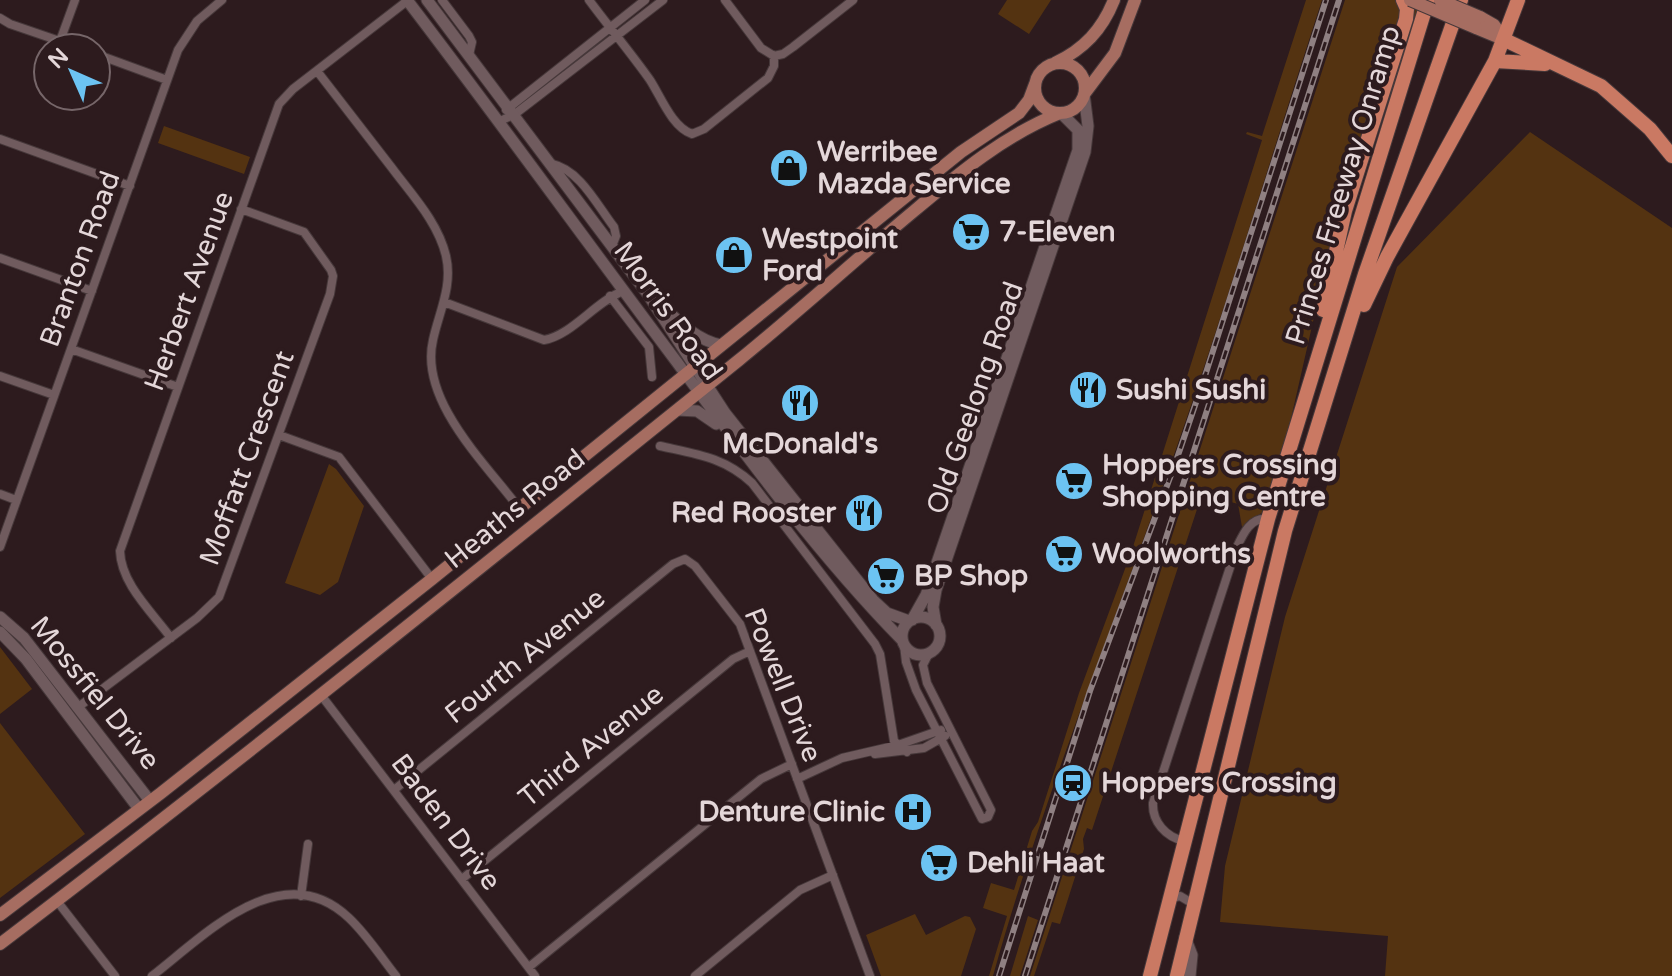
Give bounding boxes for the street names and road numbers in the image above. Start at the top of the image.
street label: Princes Freeway Onramp [1278,21,1408,349]
street label: Branton Road [32,166,128,352]
street label: Herbert Avenue [137,187,241,395]
street label: Morris Road [606,235,730,387]
street label: Old Geelong Road [919,277,1031,519]
street label: Moffatt Crescent [192,346,302,570]
street label: Heaths Road [438,442,592,576]
street label: Fourth Avenue [438,581,612,731]
street label: Powell Drive [737,603,829,767]
street label: Mossfiel Drive [23,609,167,777]
street label: Third Avenue [512,677,670,815]
street label: Baden Drive [384,747,508,897]

